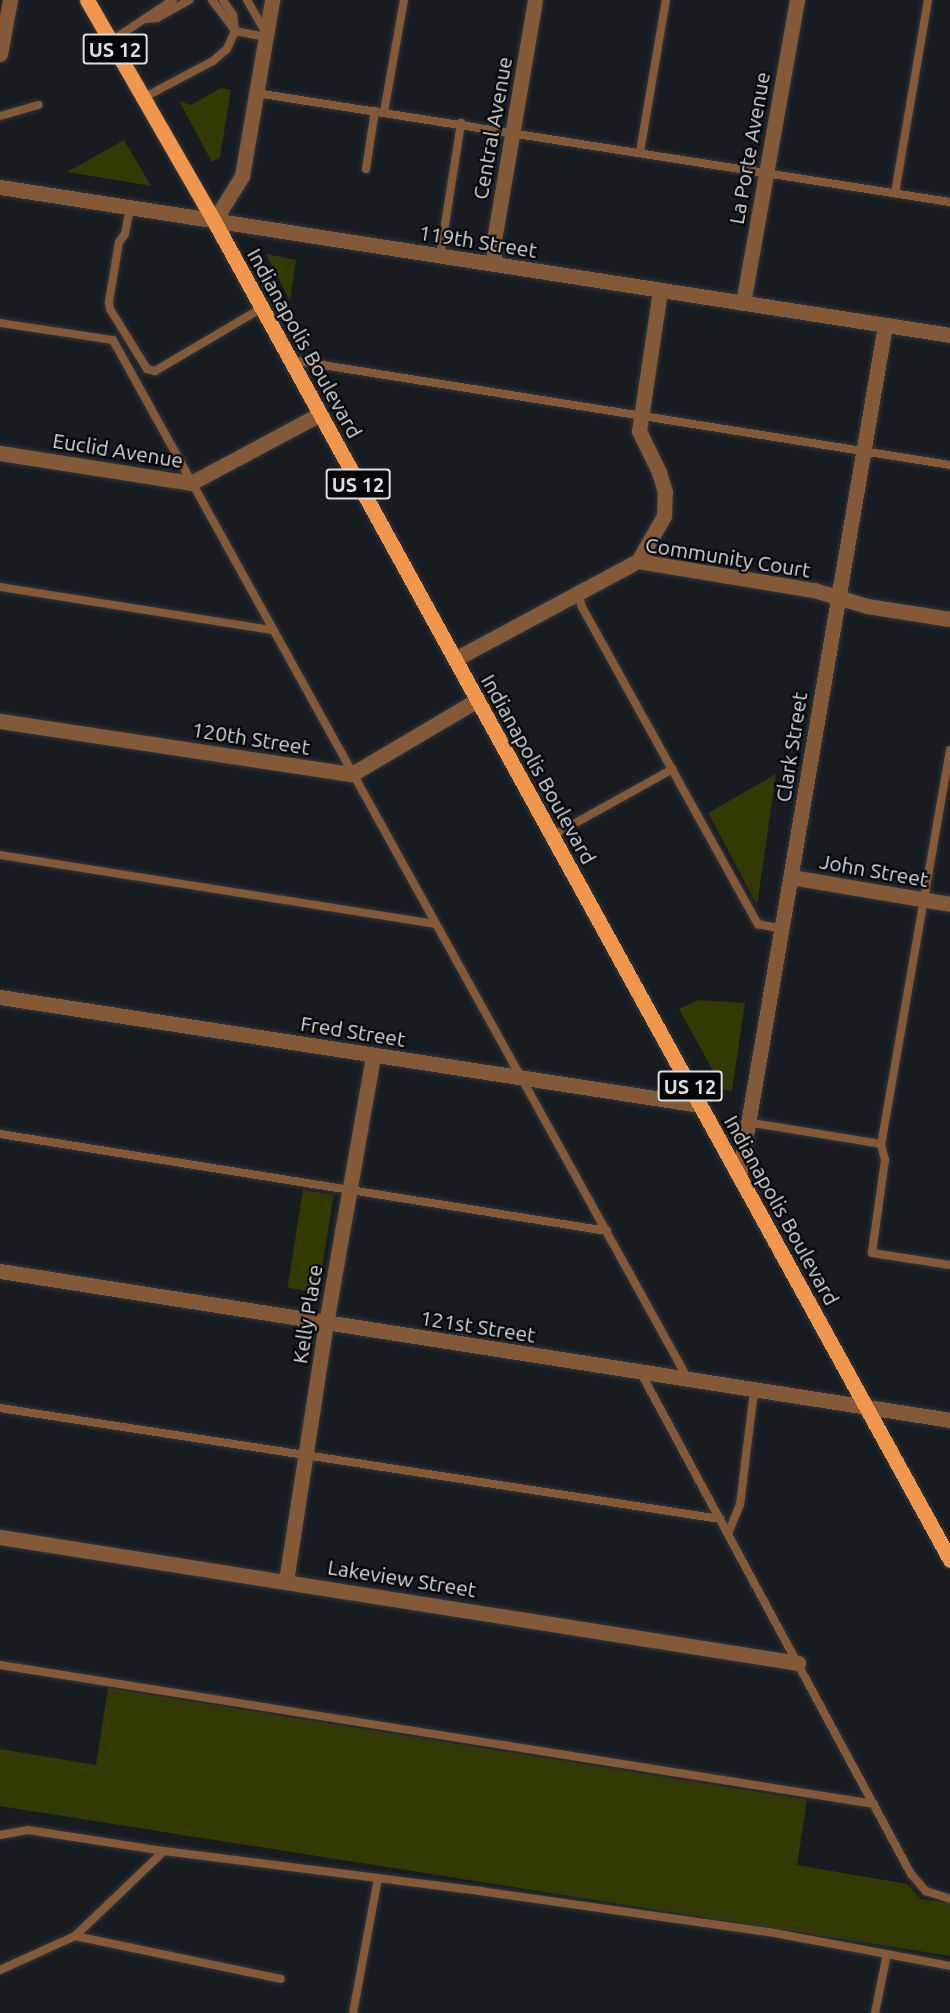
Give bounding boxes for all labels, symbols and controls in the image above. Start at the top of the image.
road number: US 12 [82,32,148,66]
street label: Central Avenue [467,55,517,201]
street label: La Porte Avenue [723,70,775,226]
street label: 119th Street [417,219,539,263]
street label: Indianapolis Boulevard [242,244,368,442]
street label: Euclid Avenue [51,427,185,473]
road number: US 12 [325,467,391,501]
street label: Community Court [644,531,812,583]
street label: Indianapolis Boulevard [476,670,602,868]
street label: Clark Street [770,690,812,804]
street label: 120th Street [190,716,312,760]
street label: John Street [818,848,930,892]
street label: Fred Street [299,1010,407,1052]
road number: US 12 [657,1069,723,1103]
street label: Indianapolis Boulevard [719,1111,845,1309]
street label: Kelly Place [287,1263,327,1365]
street label: 121st Street [419,1304,537,1348]
street label: Lakeview Street [326,1554,478,1602]

